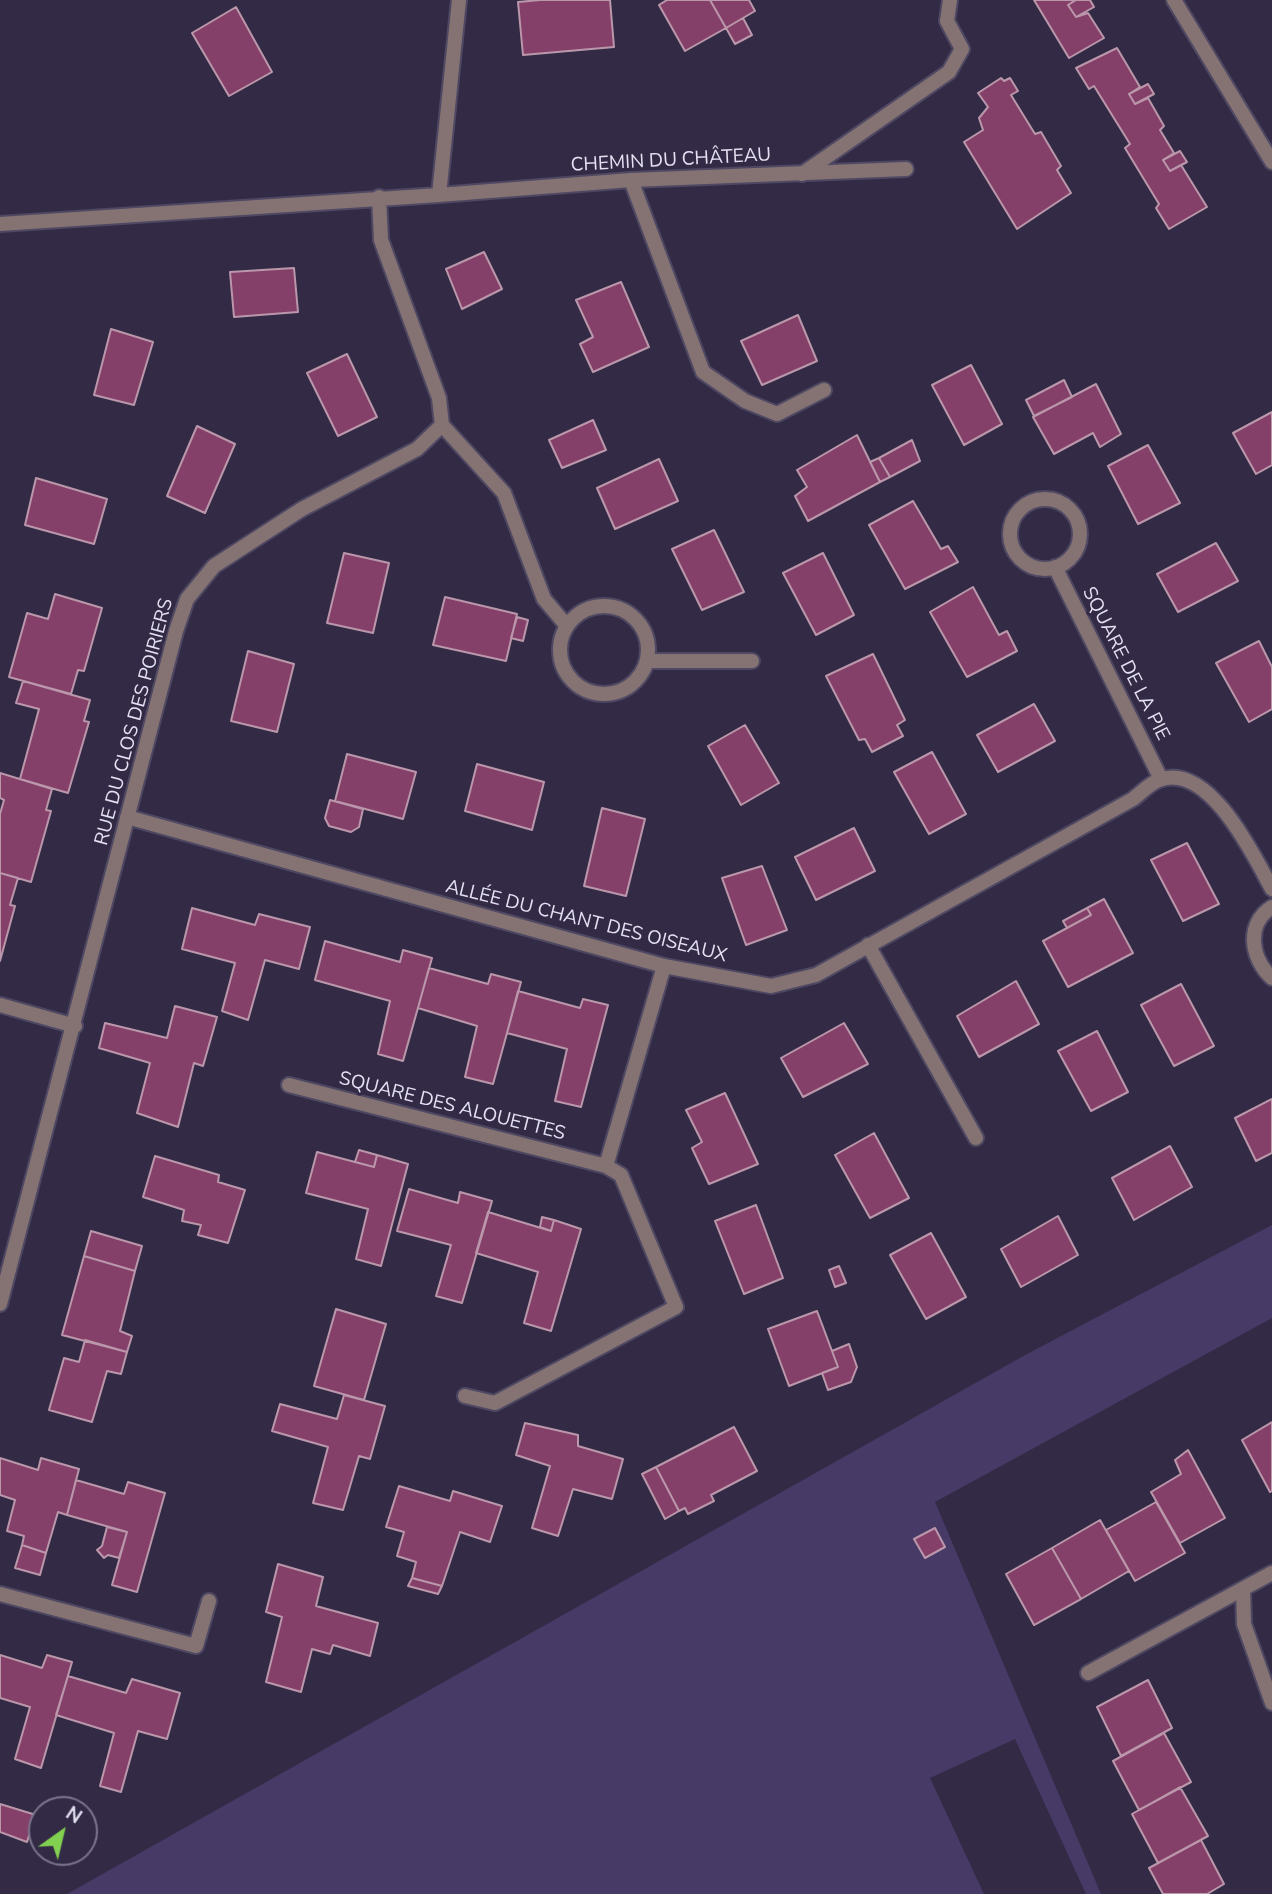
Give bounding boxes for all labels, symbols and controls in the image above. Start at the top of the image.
street label: CHEMIN DU CHÂTEAU [570,144,772,178]
street label: SQUARE DE LA PIE [1076,583,1174,745]
street label: RUE DU CLOS DES POIRIERS [91,596,179,848]
street label: ALLÉE DU CHANT DES OISEAUX [443,876,729,968]
street label: SQUARE DES ALOUETTES [336,1068,568,1146]
north arrow [28,1796,98,1866]
text: N [60,1800,87,1830]

